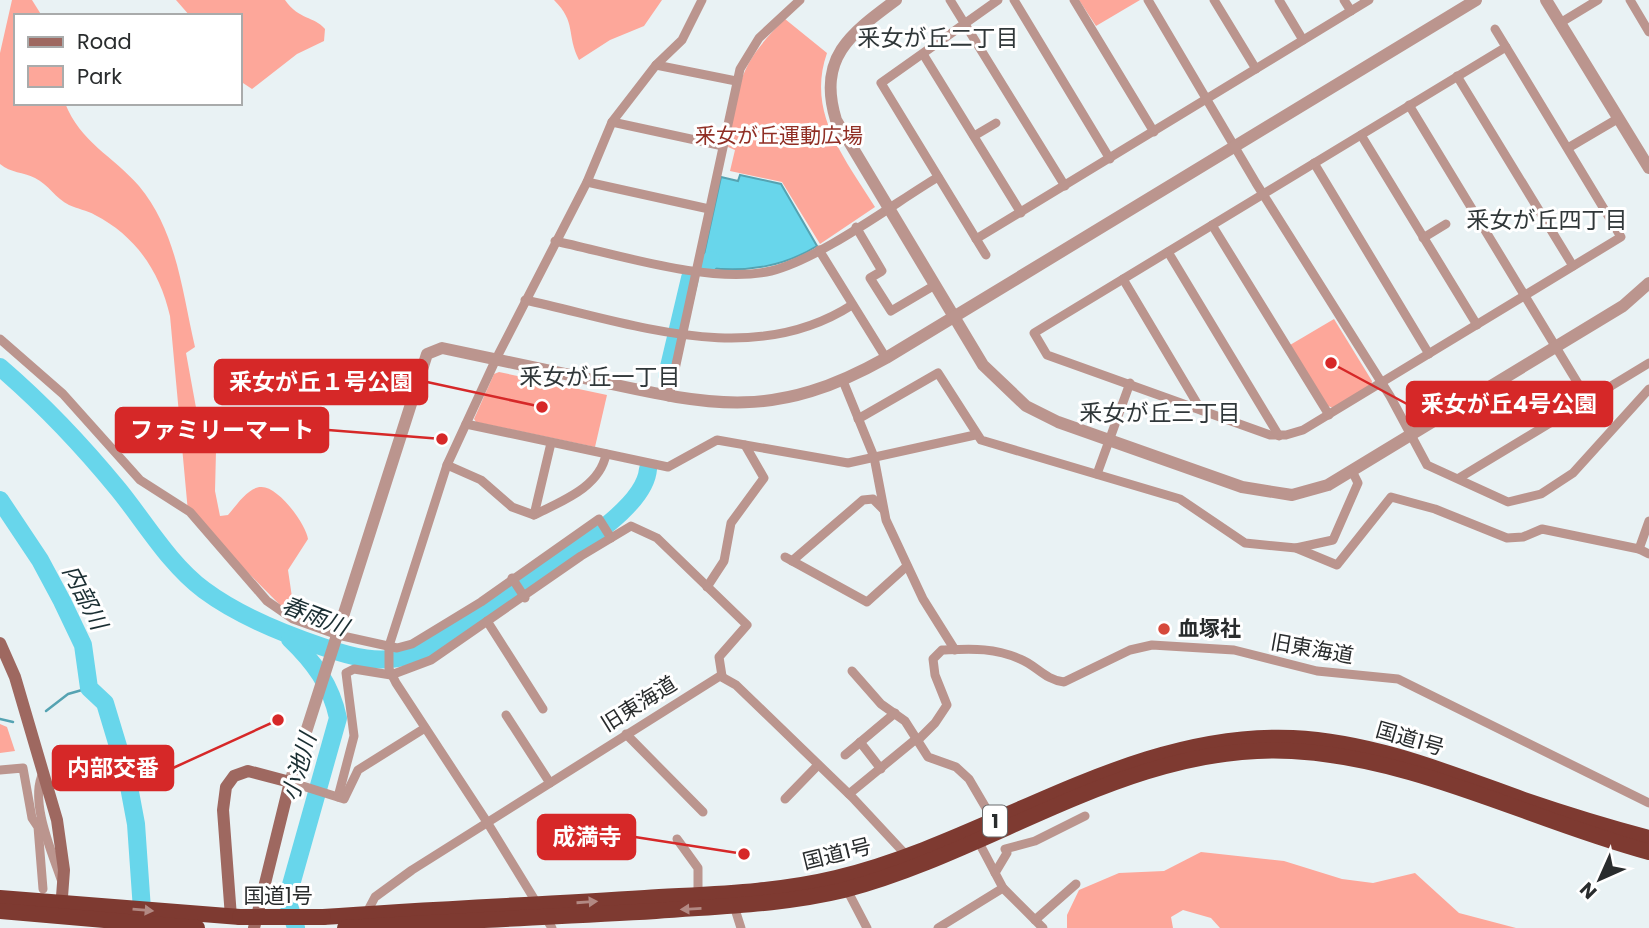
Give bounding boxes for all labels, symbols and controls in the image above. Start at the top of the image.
legend [14,14,242,105]
district label: 釆女が丘二丁目 [858,22,1019,54]
text: Road [77,27,132,56]
text: Park [77,62,122,91]
park label: 釆女が丘運動広場 [695,121,863,150]
district label: 釆女が丘四丁目 [1467,204,1628,236]
callout: 釆女が丘１号公園 [215,360,427,404]
district label: 釆女が丘一丁目 [520,361,681,393]
text: 釆女が丘１号公園 [229,366,413,398]
callout: 釆女が丘4号公園 [1407,382,1612,426]
text: 釆女が丘4号公園 [1421,388,1597,420]
district label: 釆女が丘三丁目 [1080,397,1241,429]
callout: ファミリーマート [116,408,328,452]
text: ファミリーマート [130,414,314,446]
water label: 内部川 [55,559,116,638]
water label: 春雨川 [277,589,356,644]
place label: 血塚社 [1178,614,1241,643]
marker: 血塚社 [1156,621,1172,637]
street label: 旧東海道 [1268,627,1356,670]
street label: 旧東海道 [595,669,682,738]
street label: 国道1号 [1373,715,1448,762]
water label: 小池川 [274,727,325,805]
callout: 内部交番 [53,746,173,790]
text: 内部交番 [67,752,159,784]
road number: 1 [983,806,1007,836]
callout: 成満寺 [538,815,635,859]
text: 成満寺 [553,821,622,853]
street label: 国道1号 [800,831,874,876]
north arrow [1565,844,1635,914]
text: N [1574,876,1603,905]
street label: 国道1号 [243,881,313,910]
one-way arrow [576,896,598,907]
one-way arrow [680,903,702,914]
one-way arrow [132,905,154,916]

